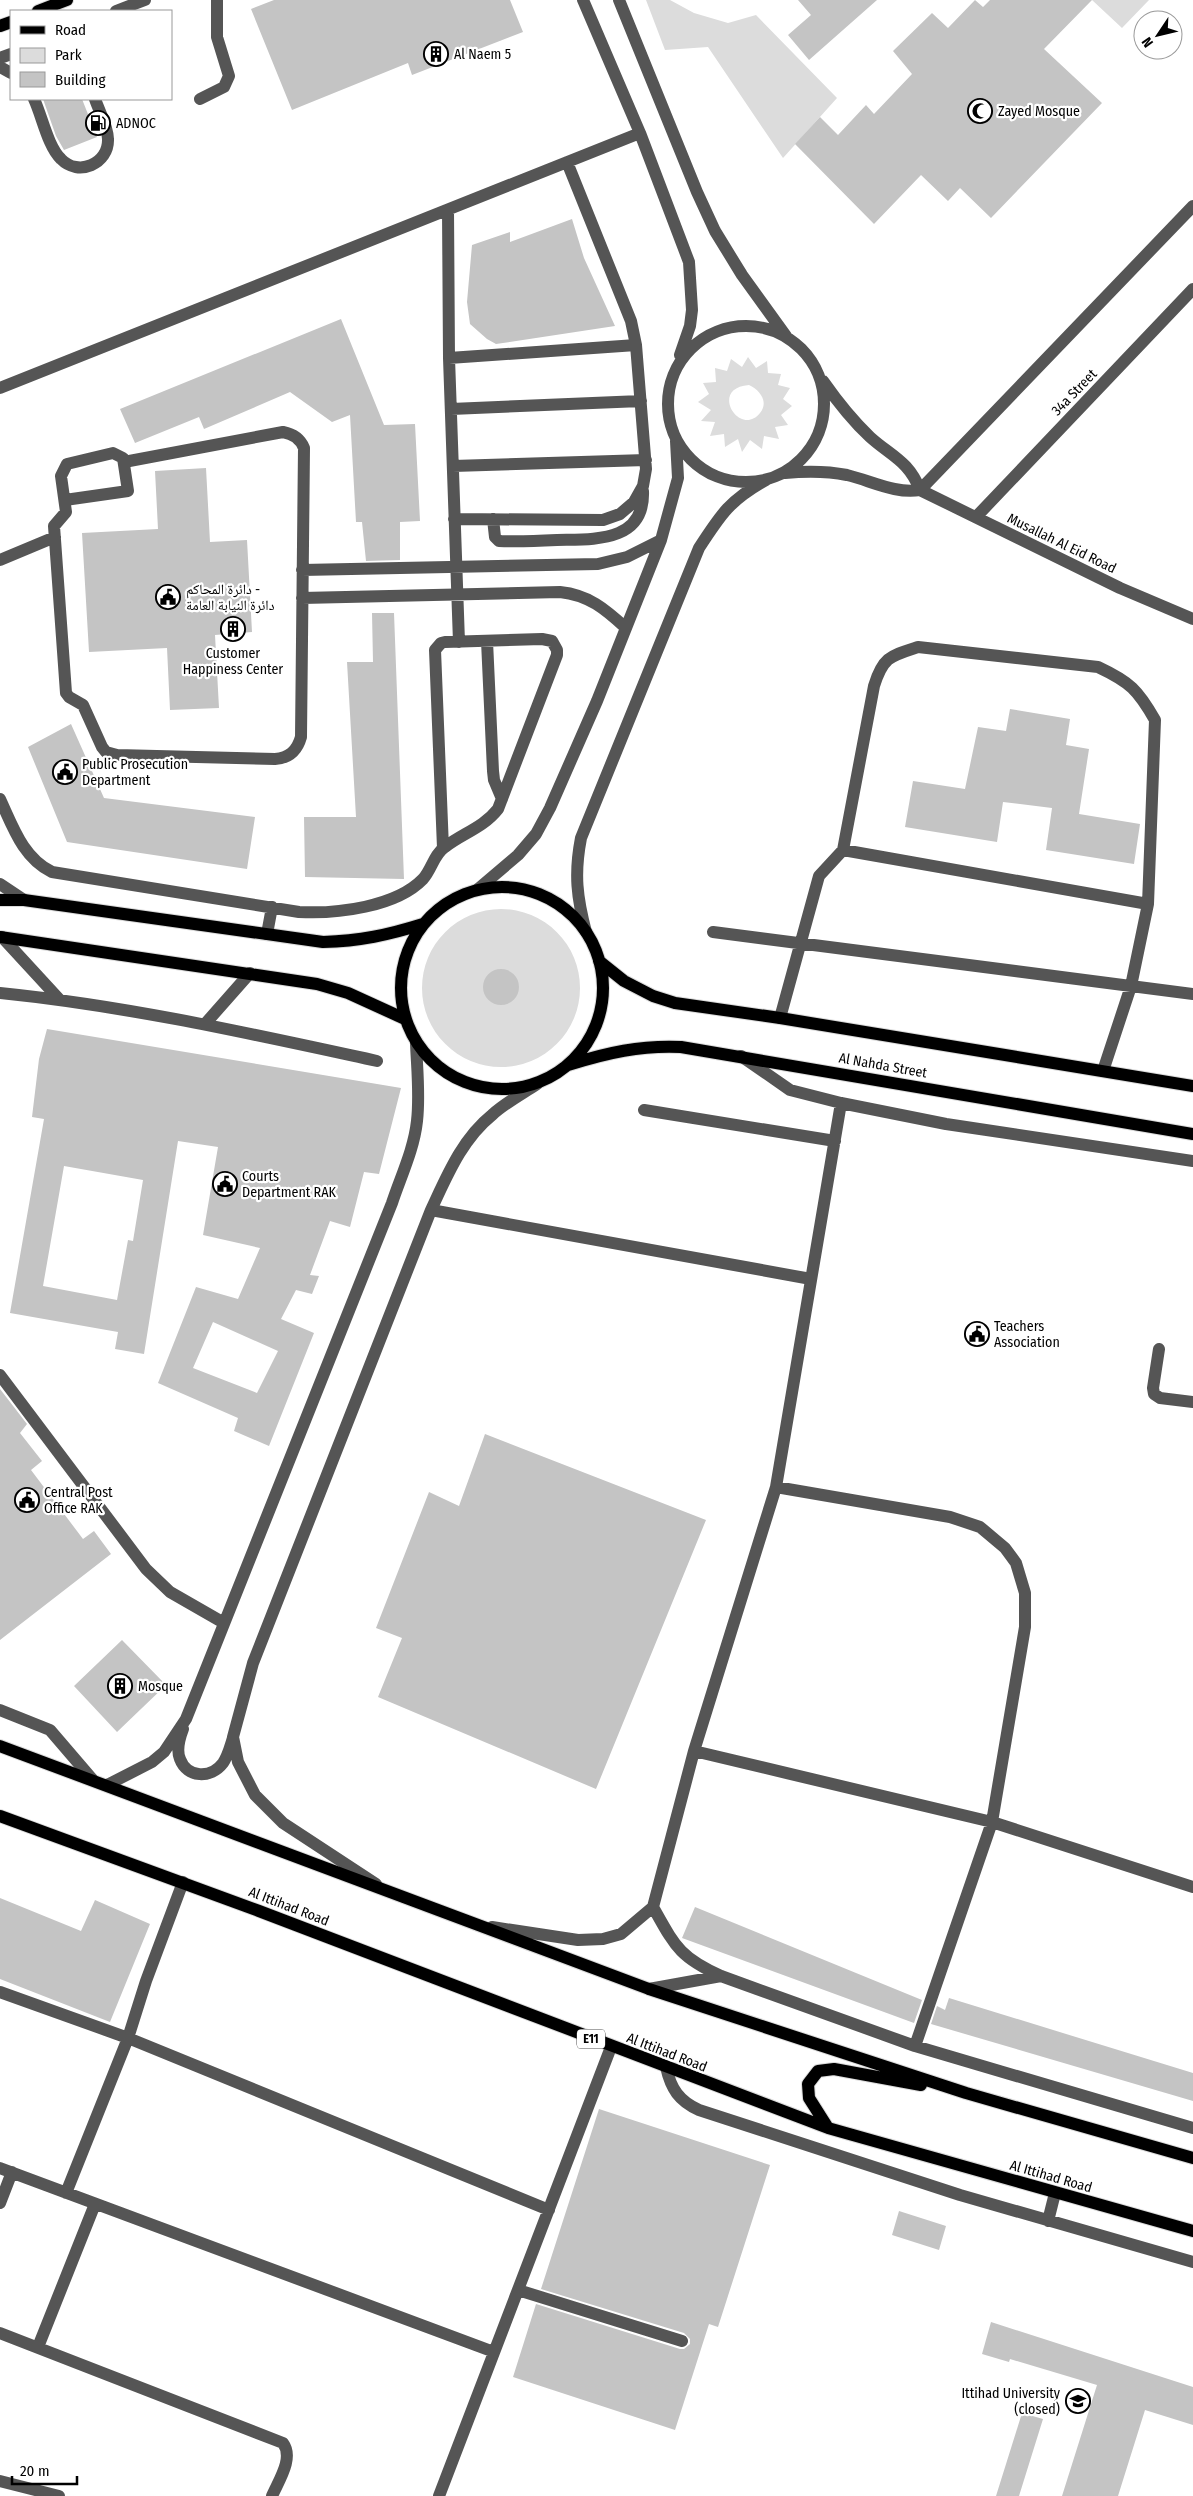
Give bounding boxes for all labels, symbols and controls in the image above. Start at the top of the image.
legend [10,10,172,100]
north arrow [1133,10,1183,60]
text: Road [55,21,86,39]
text: N [1138,34,1157,50]
building icon: Al Naem 5 [423,41,449,67]
text: Park [55,46,82,64]
place label: Al Naem 5 [454,46,511,63]
text: Building [55,71,106,89]
mosque icon: Zayed Mosque [967,98,993,124]
place label: Zayed Mosque [998,103,1080,120]
fuel station icon: ADNOC [85,110,111,136]
place label: ADNOC [116,115,156,132]
street label: 34a Street [1048,365,1101,419]
street label: Musallah Al Eid Road [1005,510,1119,577]
place label: دائرة المحاكم - دائرة النيابة العامة [186,581,275,614]
public building icon: دائرة المحاكم - دائرة النيابة العامة [155,584,181,610]
building icon: Customer Happiness Center [220,616,246,642]
place label: Customer Happiness Center [183,645,283,678]
place label: Public Prosecution Department [82,756,188,789]
public building icon: Public Prosecution Department [52,759,78,785]
street label: Al Nahda Street [838,1049,929,1082]
place label: Courts Department RAK [242,1168,337,1201]
public building icon: Courts Department RAK [212,1171,238,1197]
place label: Teachers Association [994,1318,1060,1351]
public building icon: Teachers Association [964,1321,990,1347]
place label: Central Post Office RAK [44,1484,113,1517]
public building icon: Central Post Office RAK [14,1487,40,1513]
building icon: Mosque [107,1673,133,1699]
place label: Mosque [138,1678,183,1695]
street label: Al Ittihad Road [246,1883,331,1930]
street label: Al Ittihad Road [624,2029,709,2076]
road number: E11 [577,2030,605,2048]
street label: Al Ittihad Road [1008,2157,1094,2196]
place label: Ittihad University (closed) [961,2385,1061,2418]
school or university icon: Ittihad University (closed) [1065,2388,1091,2414]
scale bar [12,2454,78,2486]
text: 20 m [20,2462,50,2480]

